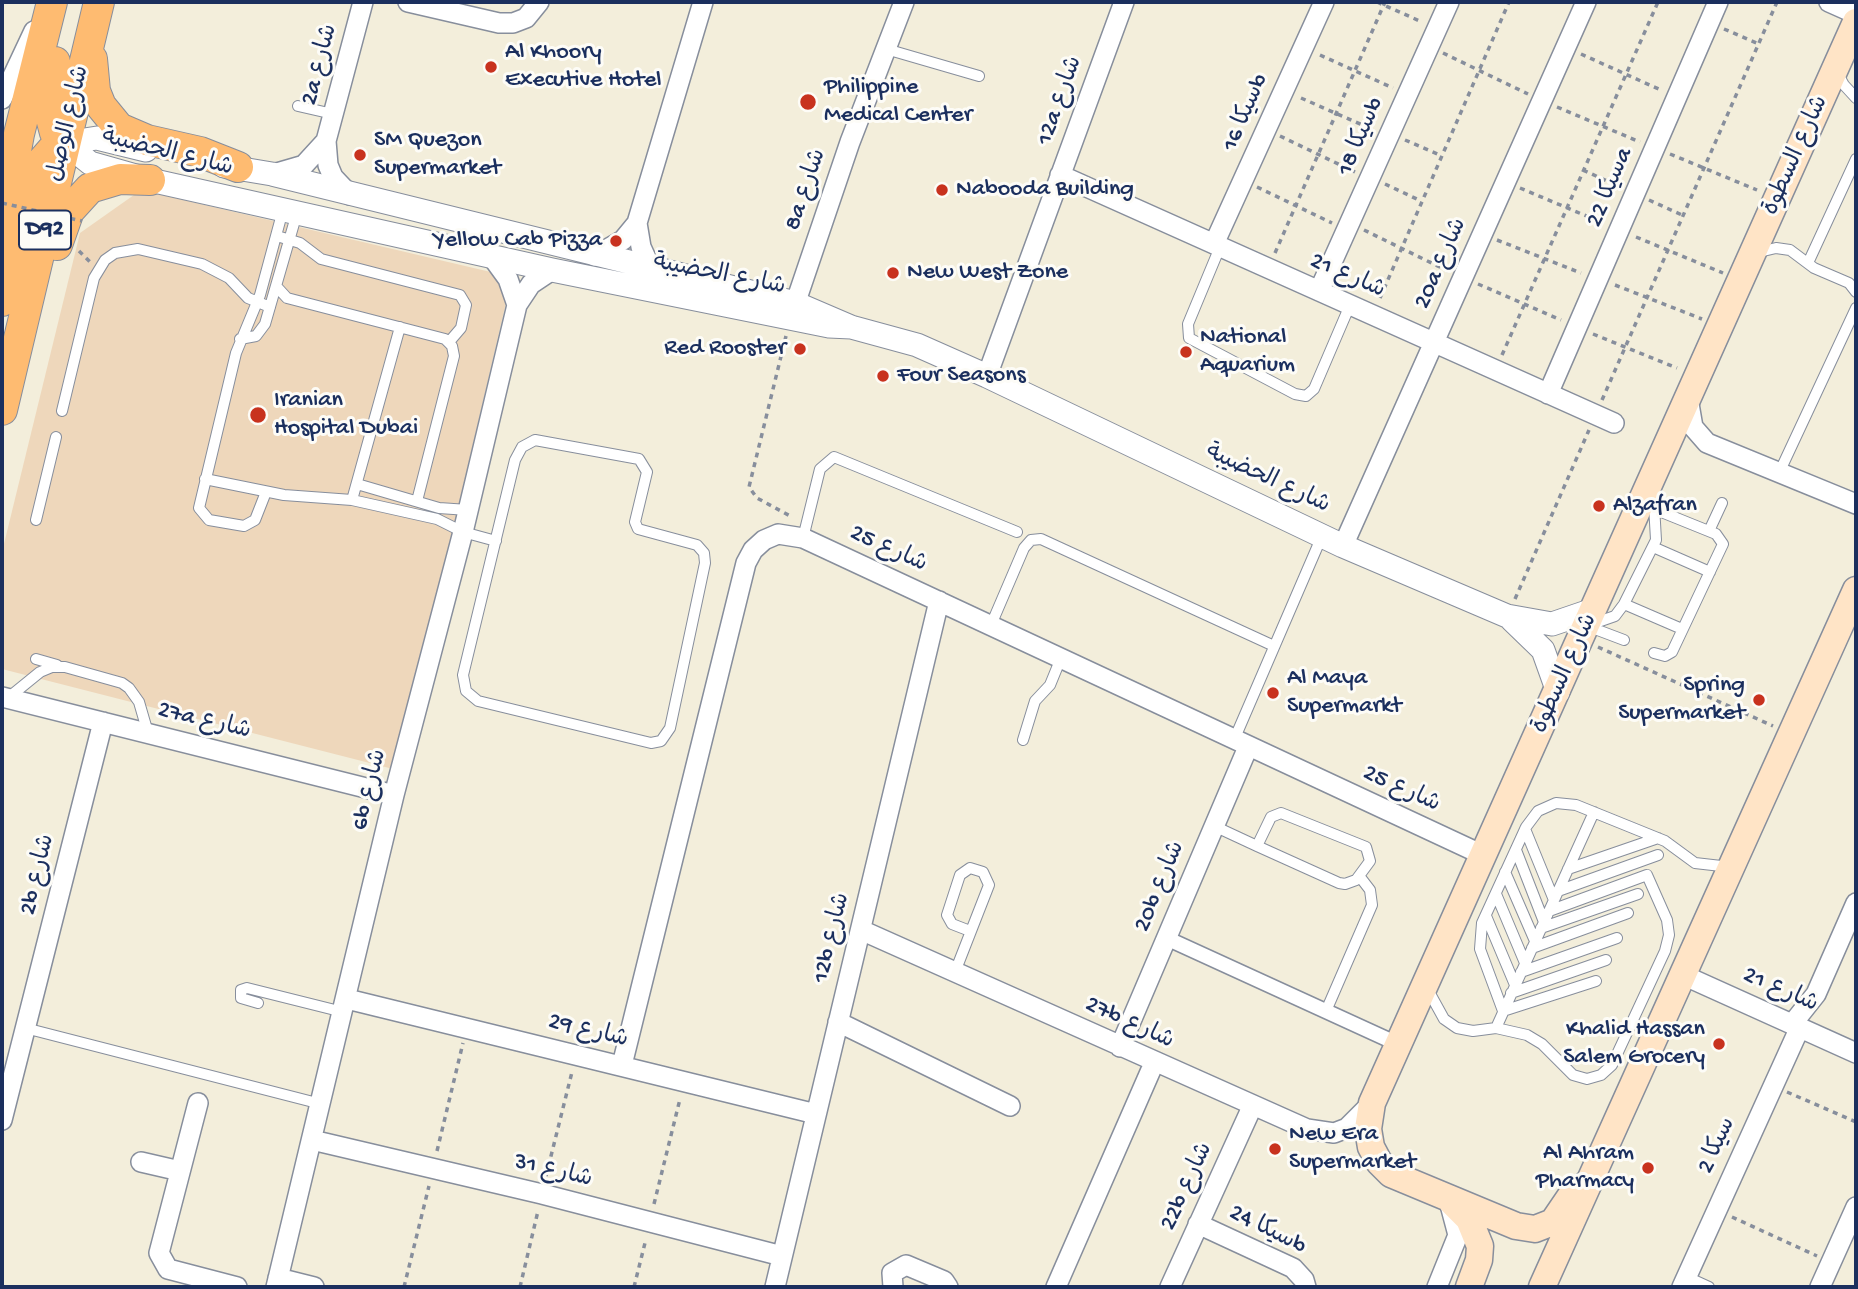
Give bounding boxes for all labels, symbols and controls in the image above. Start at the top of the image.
street label: 2a شارع [296,21,346,109]
place label: Al Khoory Executive Hotel [505,39,662,95]
street label: 12a شارع [1032,53,1090,149]
marker: Al Khoory Executive Hotel [483,59,499,75]
street label: شارع الوصل [43,63,97,185]
street label: سيكا 16b [1217,70,1277,156]
place label: Philippine Medical Center [824,74,972,130]
marker: Philippine Medical Center [798,92,818,112]
street label: شارع السطوة [1758,92,1836,220]
street label: سيكا 18b [1332,94,1392,180]
street label: شارع الحضيبة [98,124,236,184]
place label: SM Quezon Supermarket [374,127,501,183]
street label: سيكا 22a [1581,144,1641,232]
street label: 8a شارع [780,146,834,234]
marker: SM Quezon Supermarket [352,147,368,163]
place label: Nabooda Building [956,176,1134,204]
marker: Nabooda Building [934,182,950,198]
road number: D92 [19,210,71,249]
street label: 20a شارع [1409,214,1475,314]
place label: Yellow Cab Pizza [434,227,602,255]
marker: Yellow Cab Pizza [608,233,624,249]
street label: شارع 21 [1305,248,1389,306]
street label: شارع الحضيبة [650,249,788,303]
place label: New West Zone [907,259,1068,287]
marker: New West Zone [885,265,901,281]
place label: National Aquarium [1200,324,1295,380]
place label: Red Rooster [664,335,786,363]
marker: Red Rooster [792,341,808,357]
marker: National Aquarium [1178,344,1194,360]
place label: Four Seasons [897,362,1026,390]
marker: Four Seasons [875,368,891,384]
place label: Iranian Hospital Dubai [274,387,418,443]
marker: Iranian Hospital Dubai [248,405,268,425]
street label: شارع الحضيبة [1200,439,1334,521]
place label: Alzafran [1613,492,1697,520]
marker: Alzafran [1591,498,1607,514]
street label: شارع 25 [845,520,931,580]
street label: شارع السطوة [1527,610,1605,738]
place label: Al Maya Supermarkt [1287,665,1401,721]
place label: Spring Supermarket [1618,672,1745,728]
marker: Al Maya Supermarkt [1265,685,1281,701]
marker: Spring Supermarket [1751,692,1767,708]
street label: 27a شارع [154,697,254,747]
street label: 6b شارع [347,747,395,833]
street label: شارع 25 [1358,760,1444,820]
street label: 2b شارع [15,832,63,918]
street label: 20b شارع [1129,837,1193,937]
street label: 12b شارع [808,890,858,986]
street label: شارع 21 [1738,962,1822,1020]
street label: 27b شارع [1080,991,1178,1057]
street label: شارع 29 [545,1008,631,1056]
place label: Khalid Hassan Salem Grocery [1563,1016,1705,1072]
marker: Khalid Hassan Salem Grocery [1711,1036,1727,1052]
street label: سيكا 2 [1693,1113,1743,1179]
place label: New Era Supermarket [1289,1121,1416,1177]
street label: 22b شارع [1155,1138,1221,1236]
place label: Al Ahram Pharmacy [1536,1140,1634,1196]
marker: New Era Supermarket [1267,1141,1283,1157]
street label: شارع 31 [511,1148,595,1196]
marker: Al Ahram Pharmacy [1640,1160,1656,1176]
street label: سيكا 24b [1224,1199,1310,1263]

